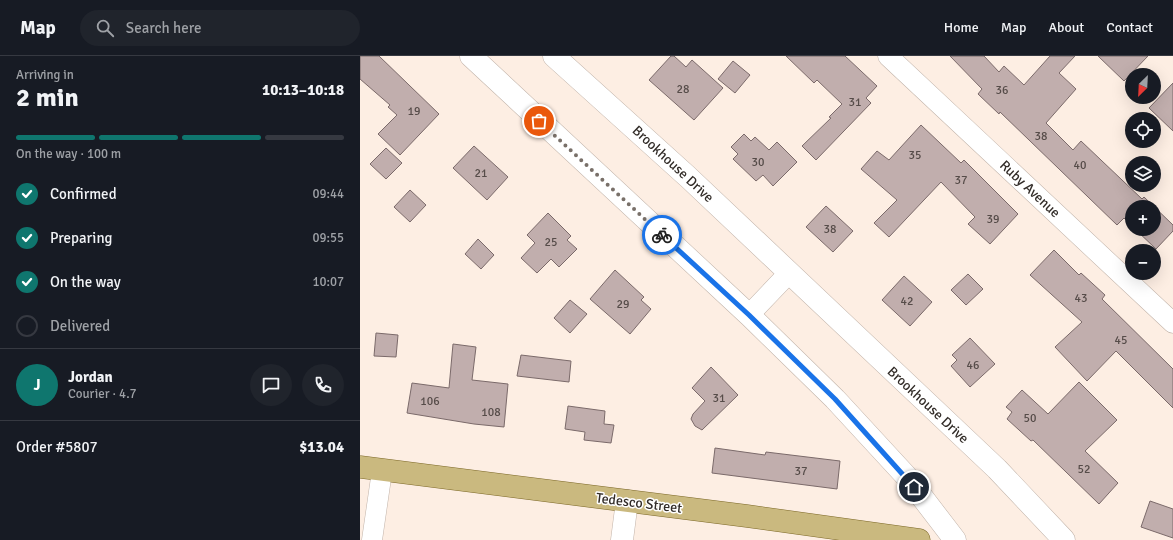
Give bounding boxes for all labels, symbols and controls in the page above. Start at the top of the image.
search box [80,10,360,46]
text: Map [20,16,56,40]
icon: search [94,17,116,39]
text: Search here [126,19,201,37]
text: Home [944,19,979,36]
text: Map [1001,19,1026,36]
text: About [1048,19,1084,36]
text: Contact [1106,19,1153,36]
text: Arriving in [16,67,74,83]
north arrow [1125,68,1161,104]
map controls [1125,68,1161,280]
text: 10:13–10:18 [262,81,344,99]
text: 2 min [16,82,79,114]
house number: 28 [677,82,689,97]
house number: 36 [996,83,1008,98]
house number: 31 [849,95,861,110]
house number: 19 [408,104,420,119]
pin [522,104,556,138]
icon: bag [528,110,550,132]
button: locate [1125,112,1161,148]
street label: Brookhouse Drive [629,122,717,206]
house number: 38 [1035,129,1047,144]
text: On the way · 100 m [16,146,121,162]
house number: 35 [909,148,921,163]
house number: 30 [752,155,764,170]
button: layers [1125,156,1161,192]
street label: Ruby Avenue [996,157,1064,221]
house number: 40 [1074,158,1086,173]
house number: 21 [475,166,487,181]
house number: 37 [955,173,967,188]
icon: check [16,183,38,205]
text: Confirmed [50,185,117,203]
text: 09:44 [312,186,344,202]
button: + [1125,200,1161,236]
house number: 39 [987,212,999,227]
courier [642,215,682,255]
house number: 38 [824,222,836,237]
icon: bike [651,224,673,246]
icon: check [16,227,38,249]
text: Preparing [50,229,113,247]
text: 09:55 [312,230,344,246]
house number: 25 [545,235,557,250]
button: − [1125,244,1161,280]
icon: check [16,271,38,293]
text: On the way [50,273,121,291]
text: 10:07 [312,274,344,290]
house number: 43 [1075,291,1087,306]
house number: 42 [901,294,913,309]
house number: 29 [617,297,629,312]
text: Delivered [50,317,110,335]
house number: 45 [1115,333,1127,348]
house number: 46 [967,358,979,373]
street label: Brookhouse Drive [884,363,972,447]
button: chat [250,364,292,406]
button: phone [302,364,344,406]
text: Jordan [68,368,113,386]
text: J [33,376,41,394]
text: Courier · 4.7 [68,386,137,402]
house number: 31 [713,391,725,406]
house number: 106 [420,394,440,409]
house number: 108 [481,405,501,420]
house number: 50 [1024,411,1036,426]
text: Order #5807 [16,438,98,456]
text: $13.04 [299,438,344,456]
house number: 52 [1078,462,1090,477]
house number: 37 [795,464,807,479]
pin [897,470,931,504]
icon: home [903,476,925,498]
street label: Tedesco Street [595,489,683,517]

